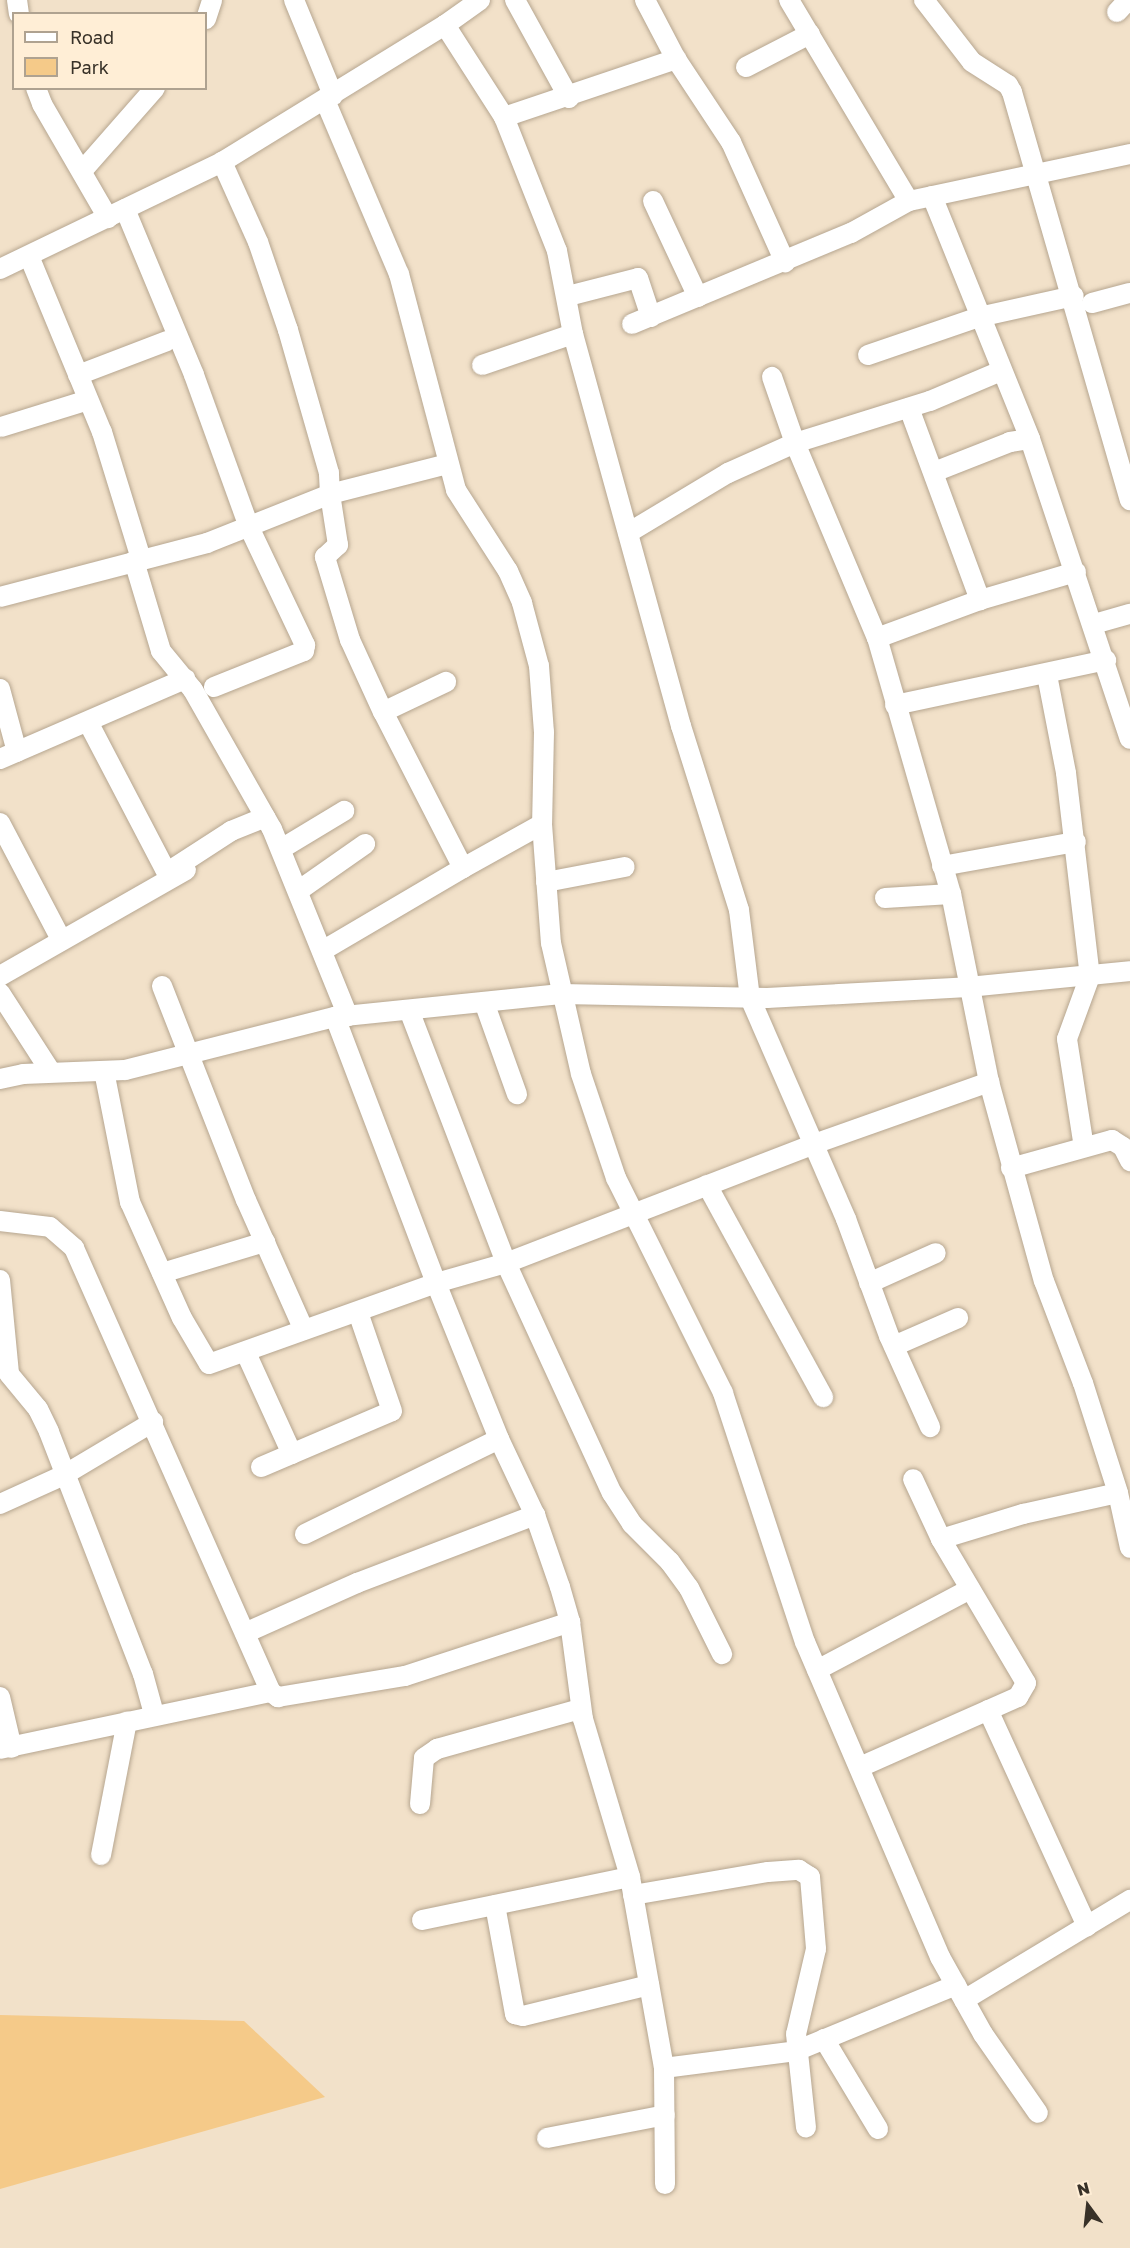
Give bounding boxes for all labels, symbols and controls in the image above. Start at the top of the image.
legend [12,12,207,90]
text: Road [70,26,114,48]
text: Park [70,56,109,78]
north arrow [1058,2176,1118,2236]
text: N [1075,2177,1092,2200]

